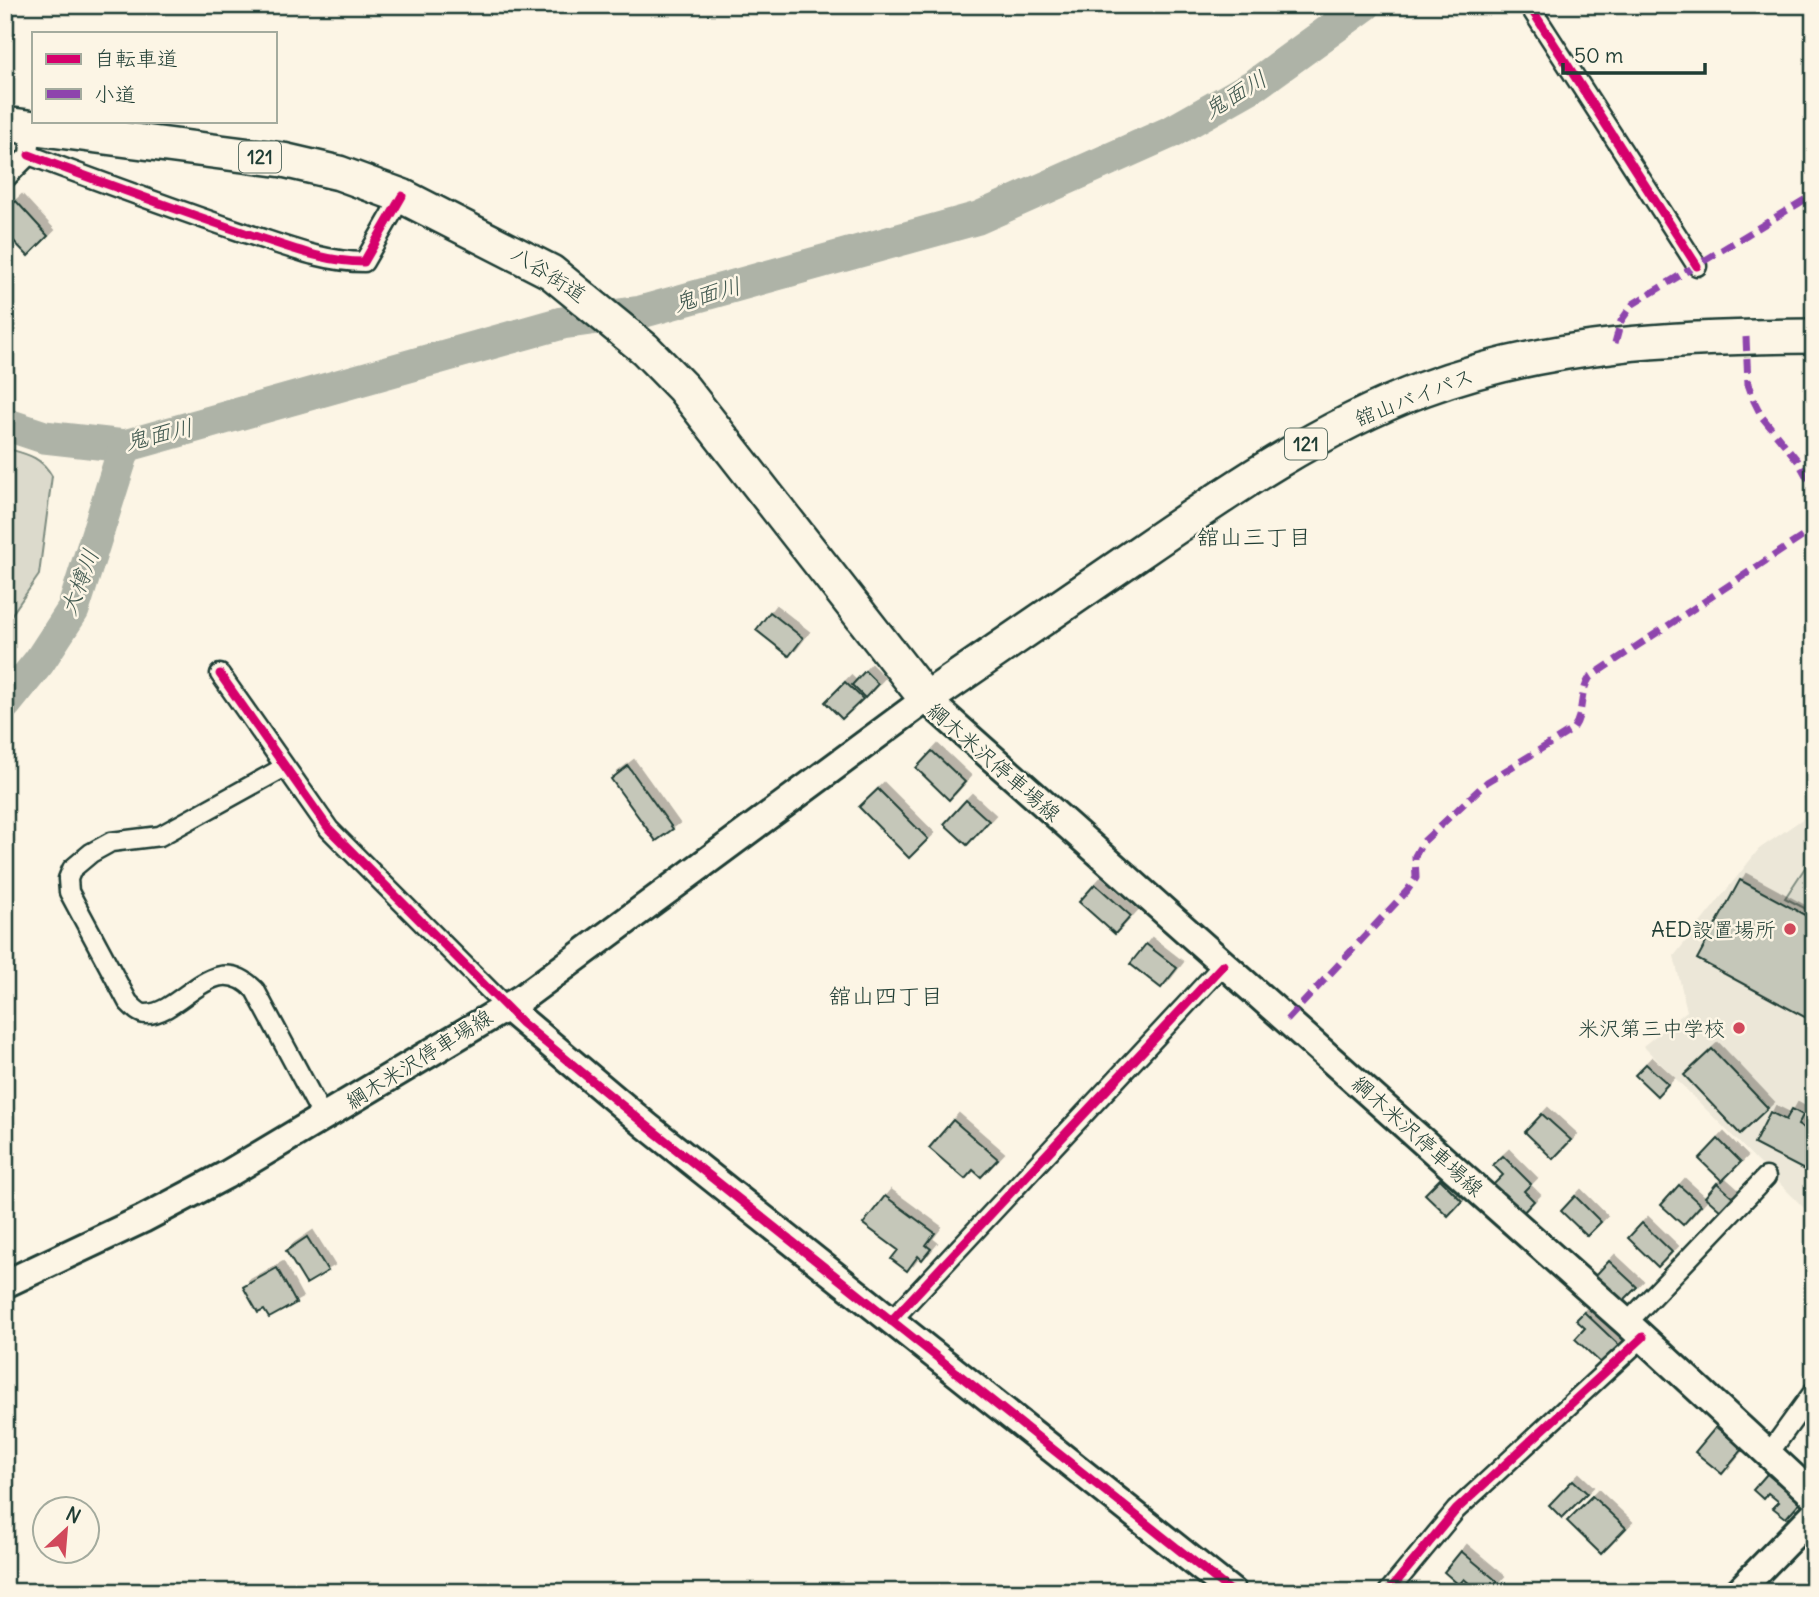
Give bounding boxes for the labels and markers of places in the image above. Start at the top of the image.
place label: AED設置場所 [1651,916,1776,943]
marker: AED設置場所 [1782,921,1798,937]
place label: 米沢第三中学校 [1578,1015,1725,1042]
marker: 米沢第三中学校 [1731,1020,1747,1036]

